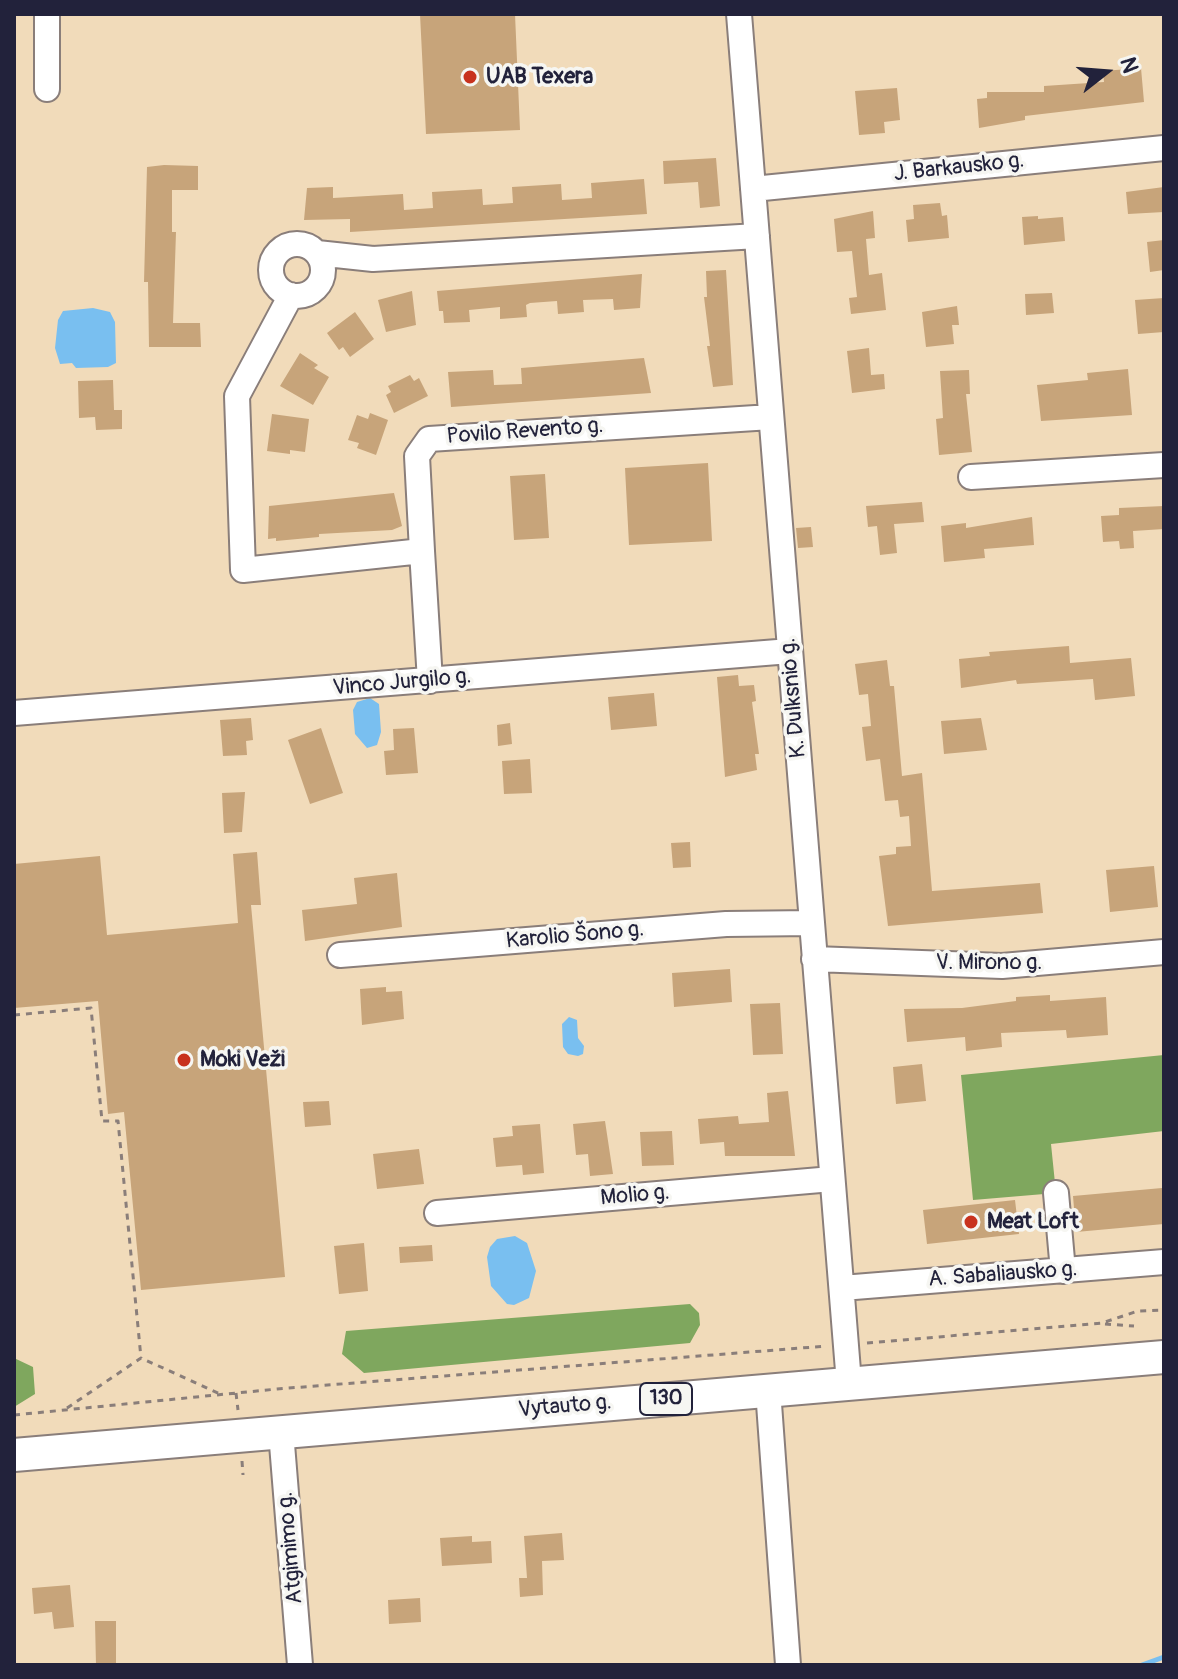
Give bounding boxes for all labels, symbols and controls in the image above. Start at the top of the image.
north arrow [1066,32,1146,112]
text: N [1113,54,1145,76]
place label: UAB Texera [486,64,593,90]
marker: UAB Texera [461,68,479,86]
street label: J. Barkausko g. [892,148,1026,188]
street label: Povilo Revento g. [446,413,604,451]
street label: K. Dulksnio g. [776,637,812,759]
street label: Vinco Jurgilo g. [331,664,473,702]
street label: Karolio Šono g. [505,917,645,955]
street label: V. Mirono g. [936,950,1042,976]
place label: Moki Veži [200,1047,285,1073]
marker: Moki Veži [175,1051,193,1069]
street label: Molio g. [599,1180,671,1212]
place label: Meat Loft [987,1209,1079,1235]
marker: Meat Loft [962,1213,980,1231]
street label: A. Sabaliausko g. [928,1257,1078,1293]
road number: 130 [640,1383,692,1415]
street label: Vytauto g. [517,1390,613,1424]
street label: Atgimimo g. [273,1491,309,1605]

